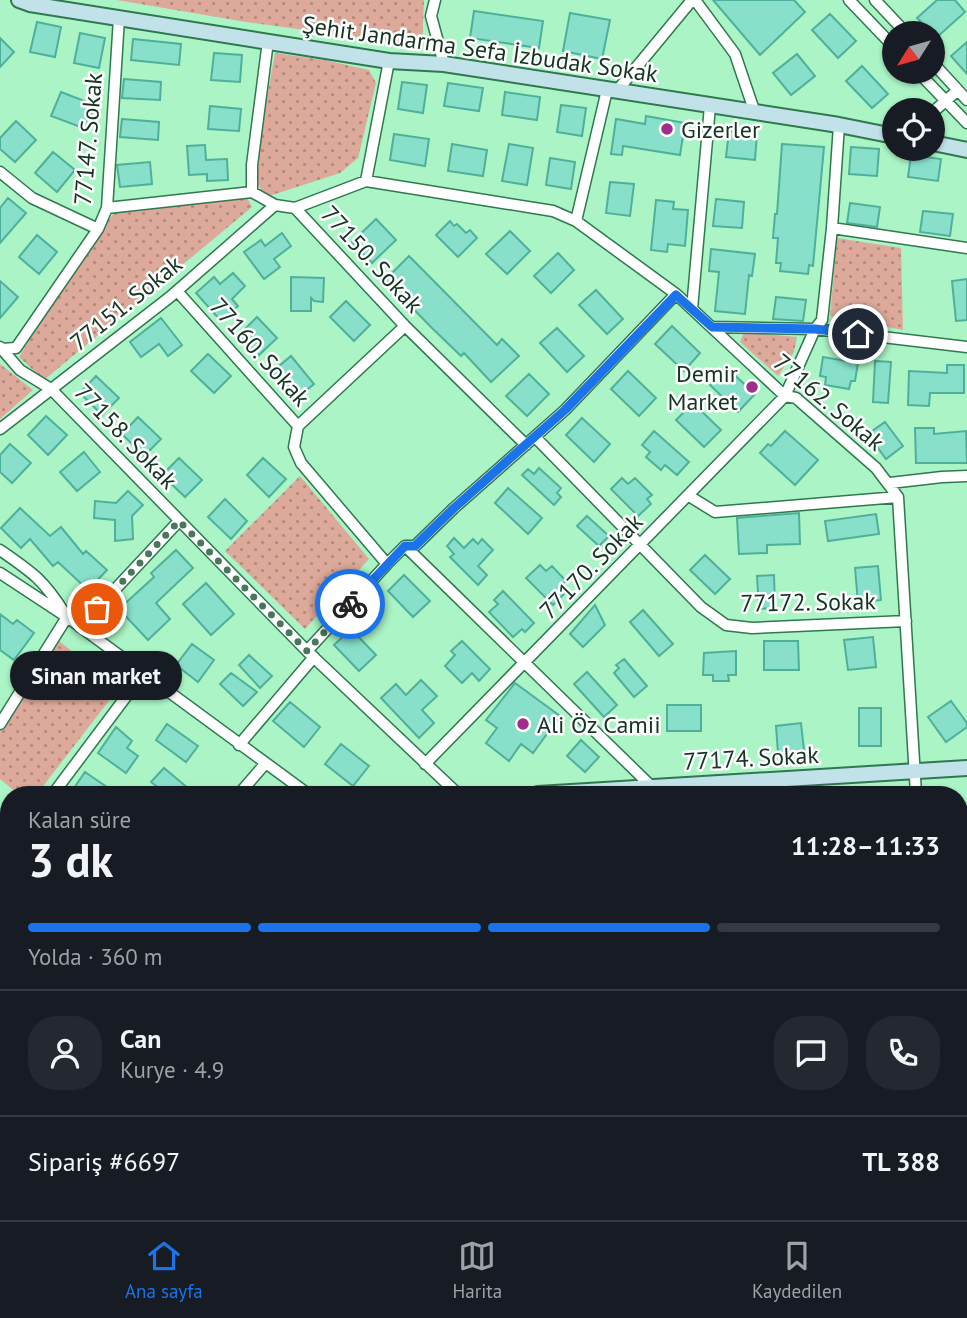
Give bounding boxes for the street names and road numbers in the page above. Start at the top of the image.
street label: Şehit Jandarma Sefa İzbudak Sokak [300,9,660,89]
street label: 77147. Sokak [67,71,109,207]
street label: 77150. Sokak [314,199,430,320]
street label: 77151. Sokak [64,248,189,358]
street label: 77160. Sokak [203,291,317,413]
street label: 77162. Sokak [767,347,891,458]
street label: 77158. Sokak [68,376,185,496]
street label: 77170. Sokak [533,506,650,626]
street label: 77172. Sokak [740,585,877,619]
street label: 77174. Sokak [682,739,820,777]

